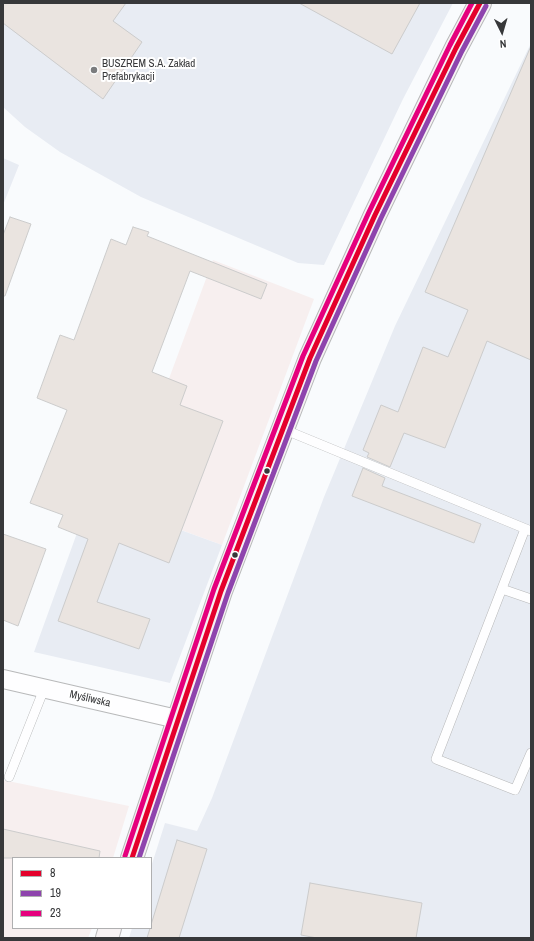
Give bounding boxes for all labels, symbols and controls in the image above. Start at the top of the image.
north arrow [482,12,522,52]
text: N [499,37,507,51]
place label: BUSZREM S.A. Zakład Prefabrykacji [102,57,195,83]
marker: BUSZREM S.A. Zakład Prefabrykacji [89,65,99,75]
unlabelled marker [262,466,272,476]
unlabelled marker [230,550,240,560]
street label: Myśliwska [68,688,112,710]
legend [12,857,152,929]
text: 8 [50,865,55,881]
text: 19 [50,885,61,901]
text: 23 [50,905,61,921]

